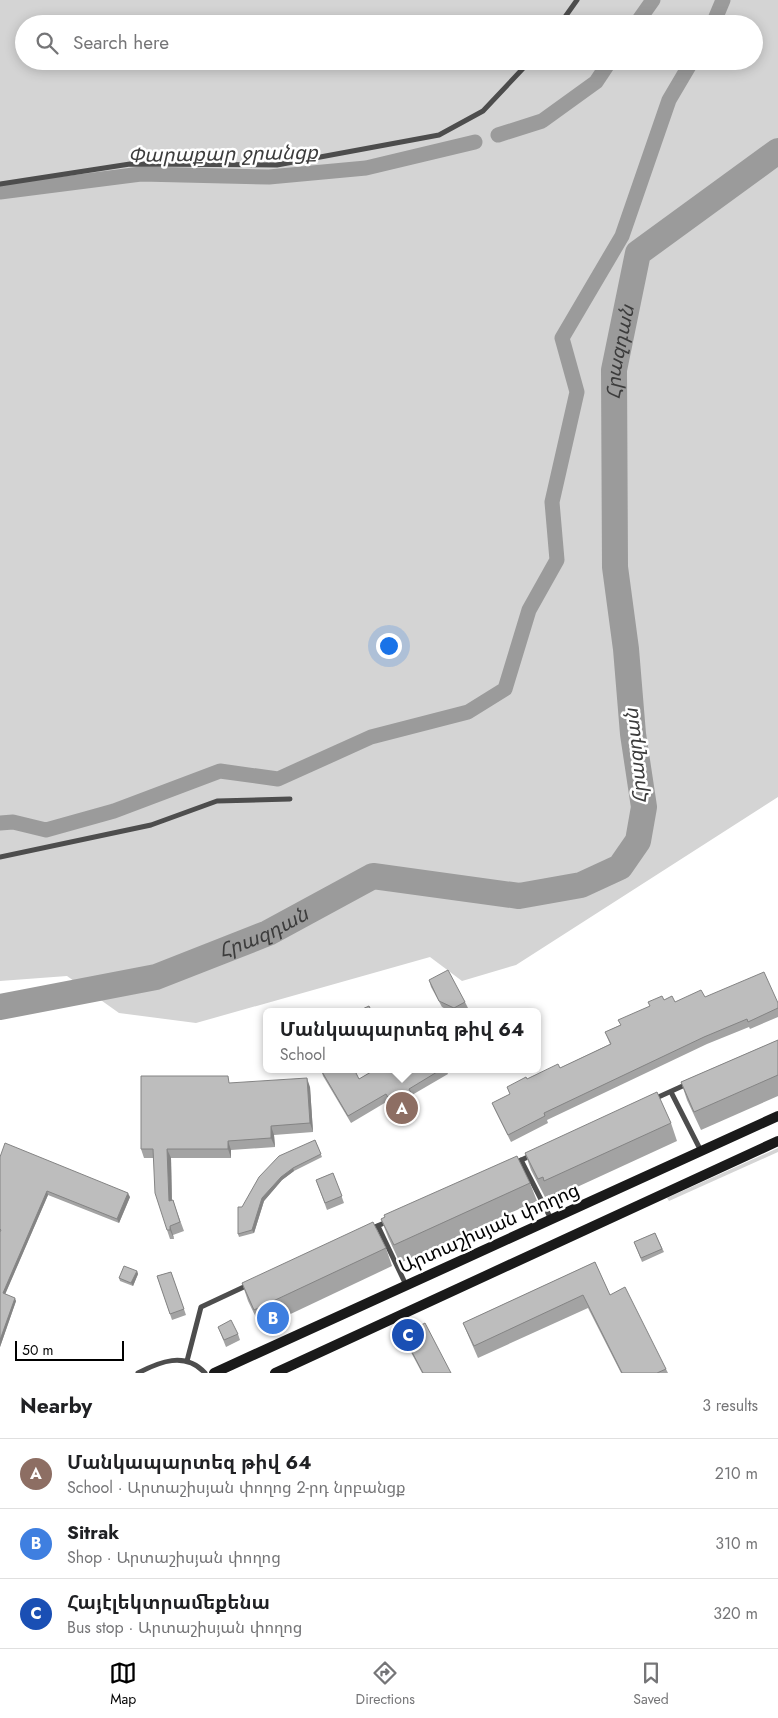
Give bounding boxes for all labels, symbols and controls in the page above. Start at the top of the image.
search box [15,15,763,70]
icon: search [33,29,61,57]
text: Search here [73,29,169,56]
water label: Փարաքար ջրանցք [128,138,319,170]
water label: Հրազդան [598,301,642,400]
your location [376,633,402,659]
water label: Հրազդան [616,706,655,805]
water label: Հրազդան [214,899,314,966]
popup [263,1008,541,1073]
text: Մանկապարտեզ թիվ 64 [280,1016,524,1043]
text: School [280,1043,326,1066]
pin: A [386,1089,418,1127]
street label: Արտաշիսյան փողոց [394,1176,584,1280]
pin: B [257,1299,289,1337]
pin: C [392,1316,424,1354]
scale bar [15,1338,124,1361]
text: 50 m [22,1340,53,1360]
text: Nearby [20,1391,92,1421]
text: 3 results [702,1394,758,1417]
text: Մանկապարտեզ թիվ 64 [67,1449,312,1476]
text: A [30,1462,42,1485]
text: 210 m [715,1462,758,1485]
text: School · Արտաշիսյան փողոց 2-րդ նրբանցք [67,1476,406,1499]
text: Sitrak [67,1519,119,1546]
text: B [31,1532,41,1555]
text: 310 m [715,1532,758,1555]
text: Shop · Արտաշիսյան փողոց [67,1546,281,1569]
text: Հայէլեկտրամեքենա [67,1589,270,1616]
text: C [30,1602,42,1625]
text: 320 m [713,1602,758,1625]
text: Bus stop · Արտաշիսյան փողոց [67,1616,302,1639]
tab: Map [109,1659,137,1709]
tab: Directions [356,1659,415,1709]
tab: Saved [633,1659,669,1709]

